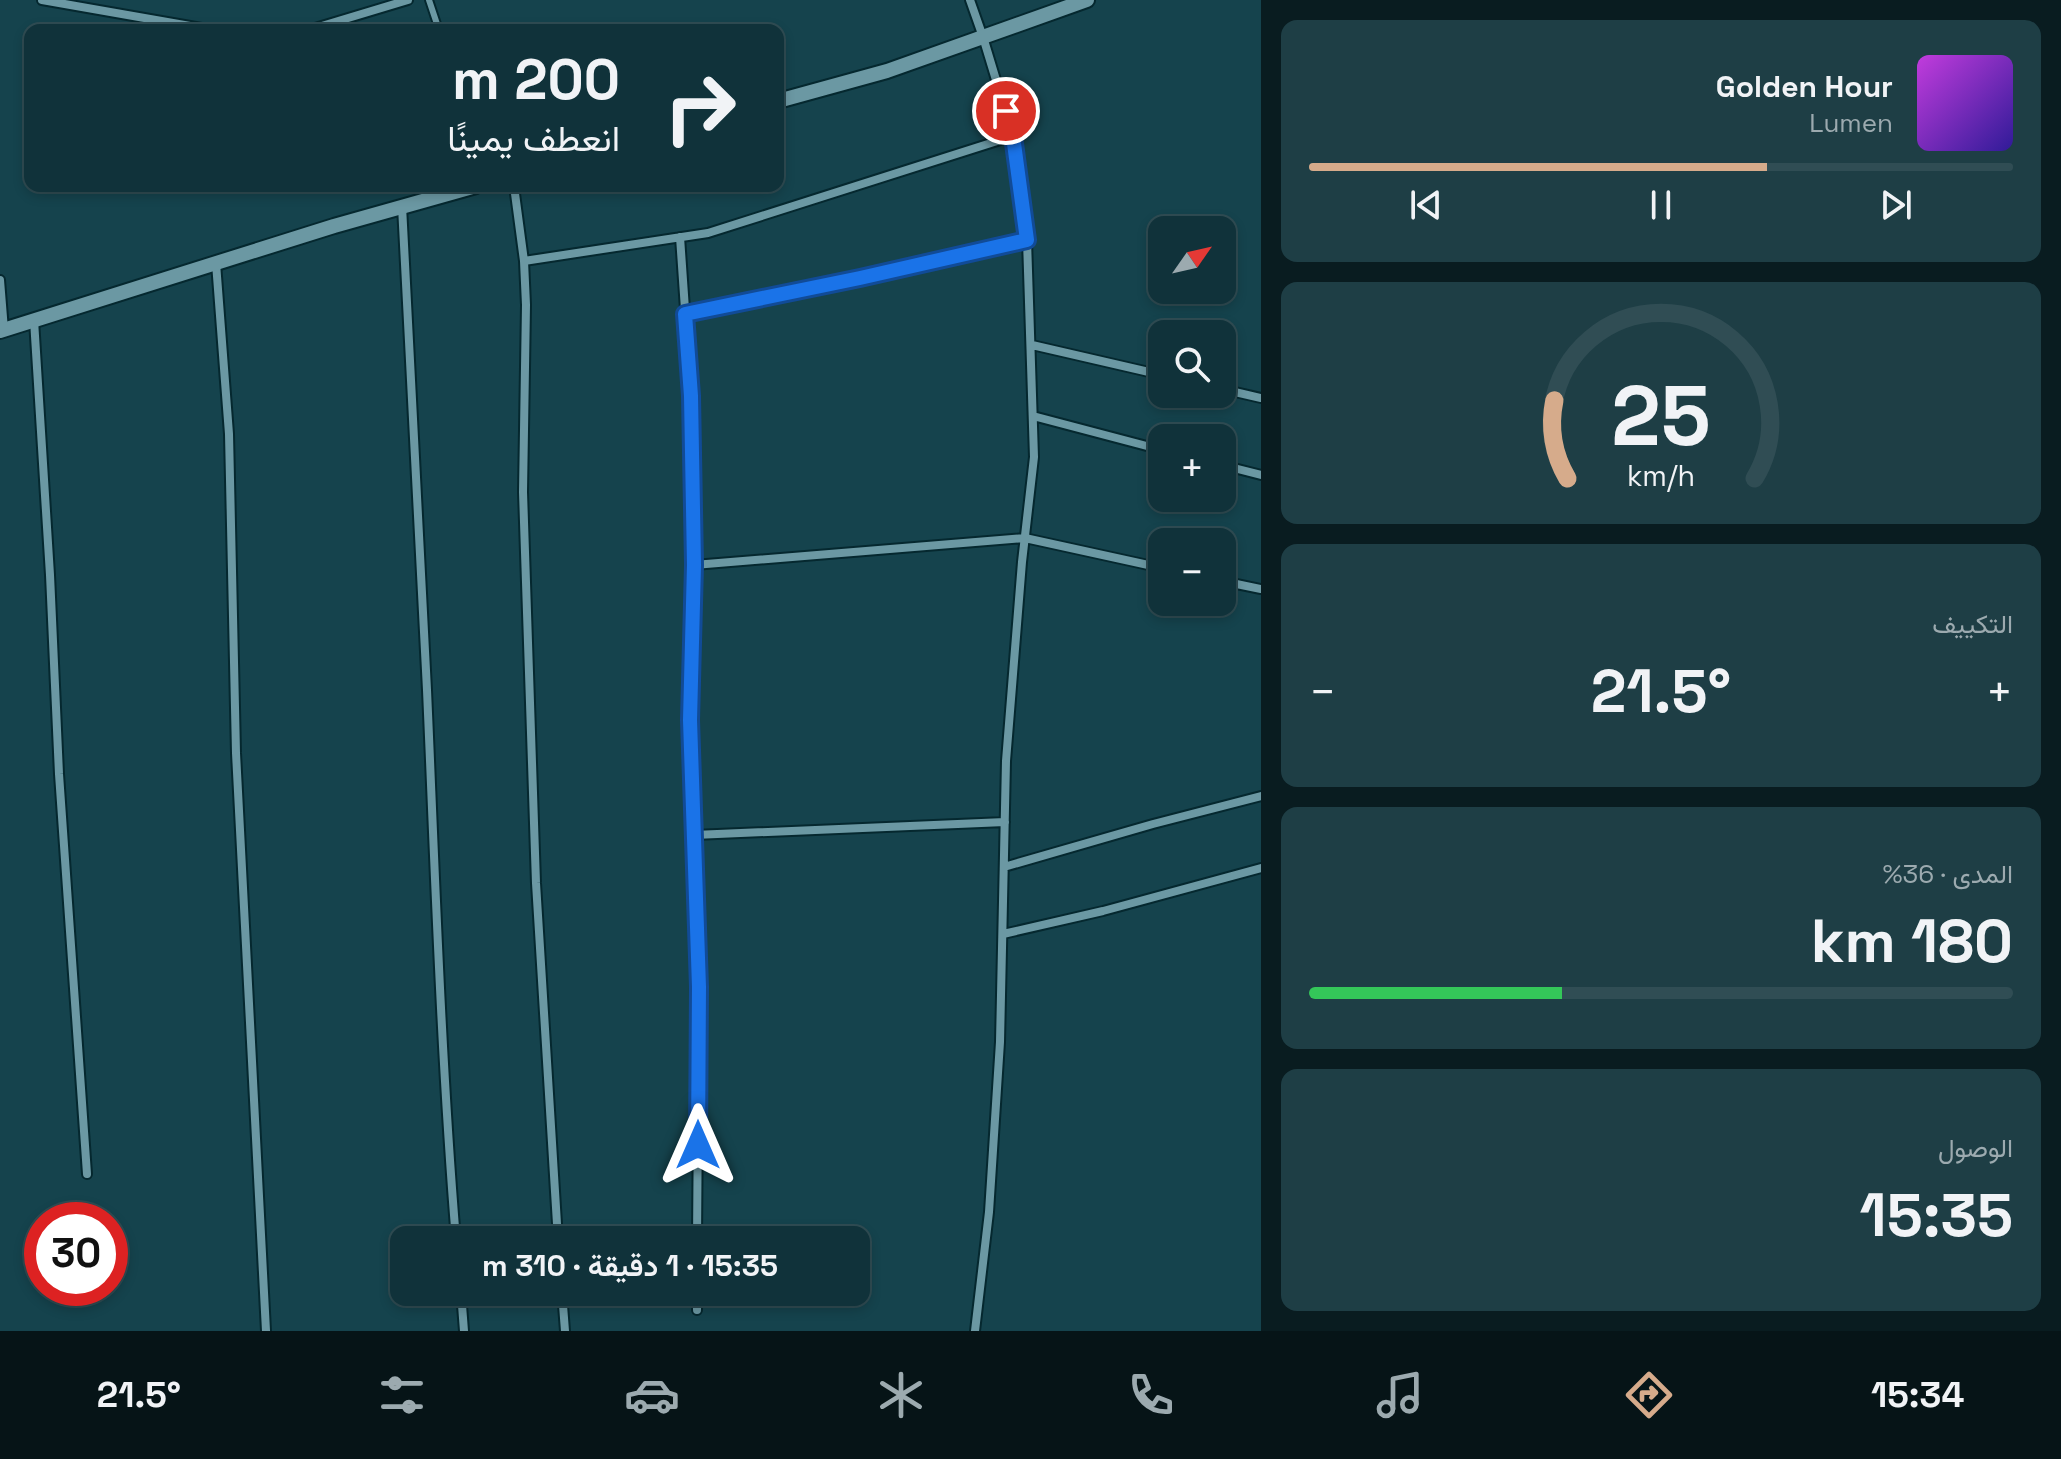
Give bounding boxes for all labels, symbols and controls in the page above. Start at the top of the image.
text: 200 m [452,44,620,115]
icon: right [648,56,752,160]
text: Golden Hour [1716,67,1893,106]
pin [972,77,1040,145]
icon: arrive [984,89,1028,133]
text: Lumen [1809,106,1893,140]
text: انعطف يمينًا [447,116,620,162]
icon: previous [1404,183,1448,227]
icon: pause [1639,183,1683,227]
icon: next [1874,183,1918,227]
north arrow [1148,216,1236,304]
map controls [1148,216,1236,616]
button: search [1148,320,1236,408]
text: 25 [1611,363,1711,469]
button: + [1148,424,1236,512]
text: km/h [1627,458,1695,494]
button: − [1148,528,1236,616]
text: التكييف [1932,607,2013,641]
text: 21.5° [1591,653,1731,730]
text: − [1309,664,1336,720]
text: + [1986,664,2013,720]
text: المدى · 36% [1882,857,2013,891]
text: 180 km [1811,903,2013,980]
position arrow [656,1103,740,1187]
text: الوصول [1938,1131,2013,1165]
text: 15:35 [1860,1177,2013,1254]
speed limit sign: 30 [24,1202,128,1306]
text: 15:35 · 1 دقيقة · 310 m [482,1246,778,1285]
icon: filters [374,1367,430,1423]
icon: car [624,1367,680,1423]
icon: climate [873,1367,929,1423]
icon: phone [1123,1367,1179,1423]
icon: music [1372,1367,1428,1423]
icon: directions [1621,1367,1677,1423]
text: 21.5° [97,1372,181,1418]
text: 15:34 [1871,1372,1964,1418]

